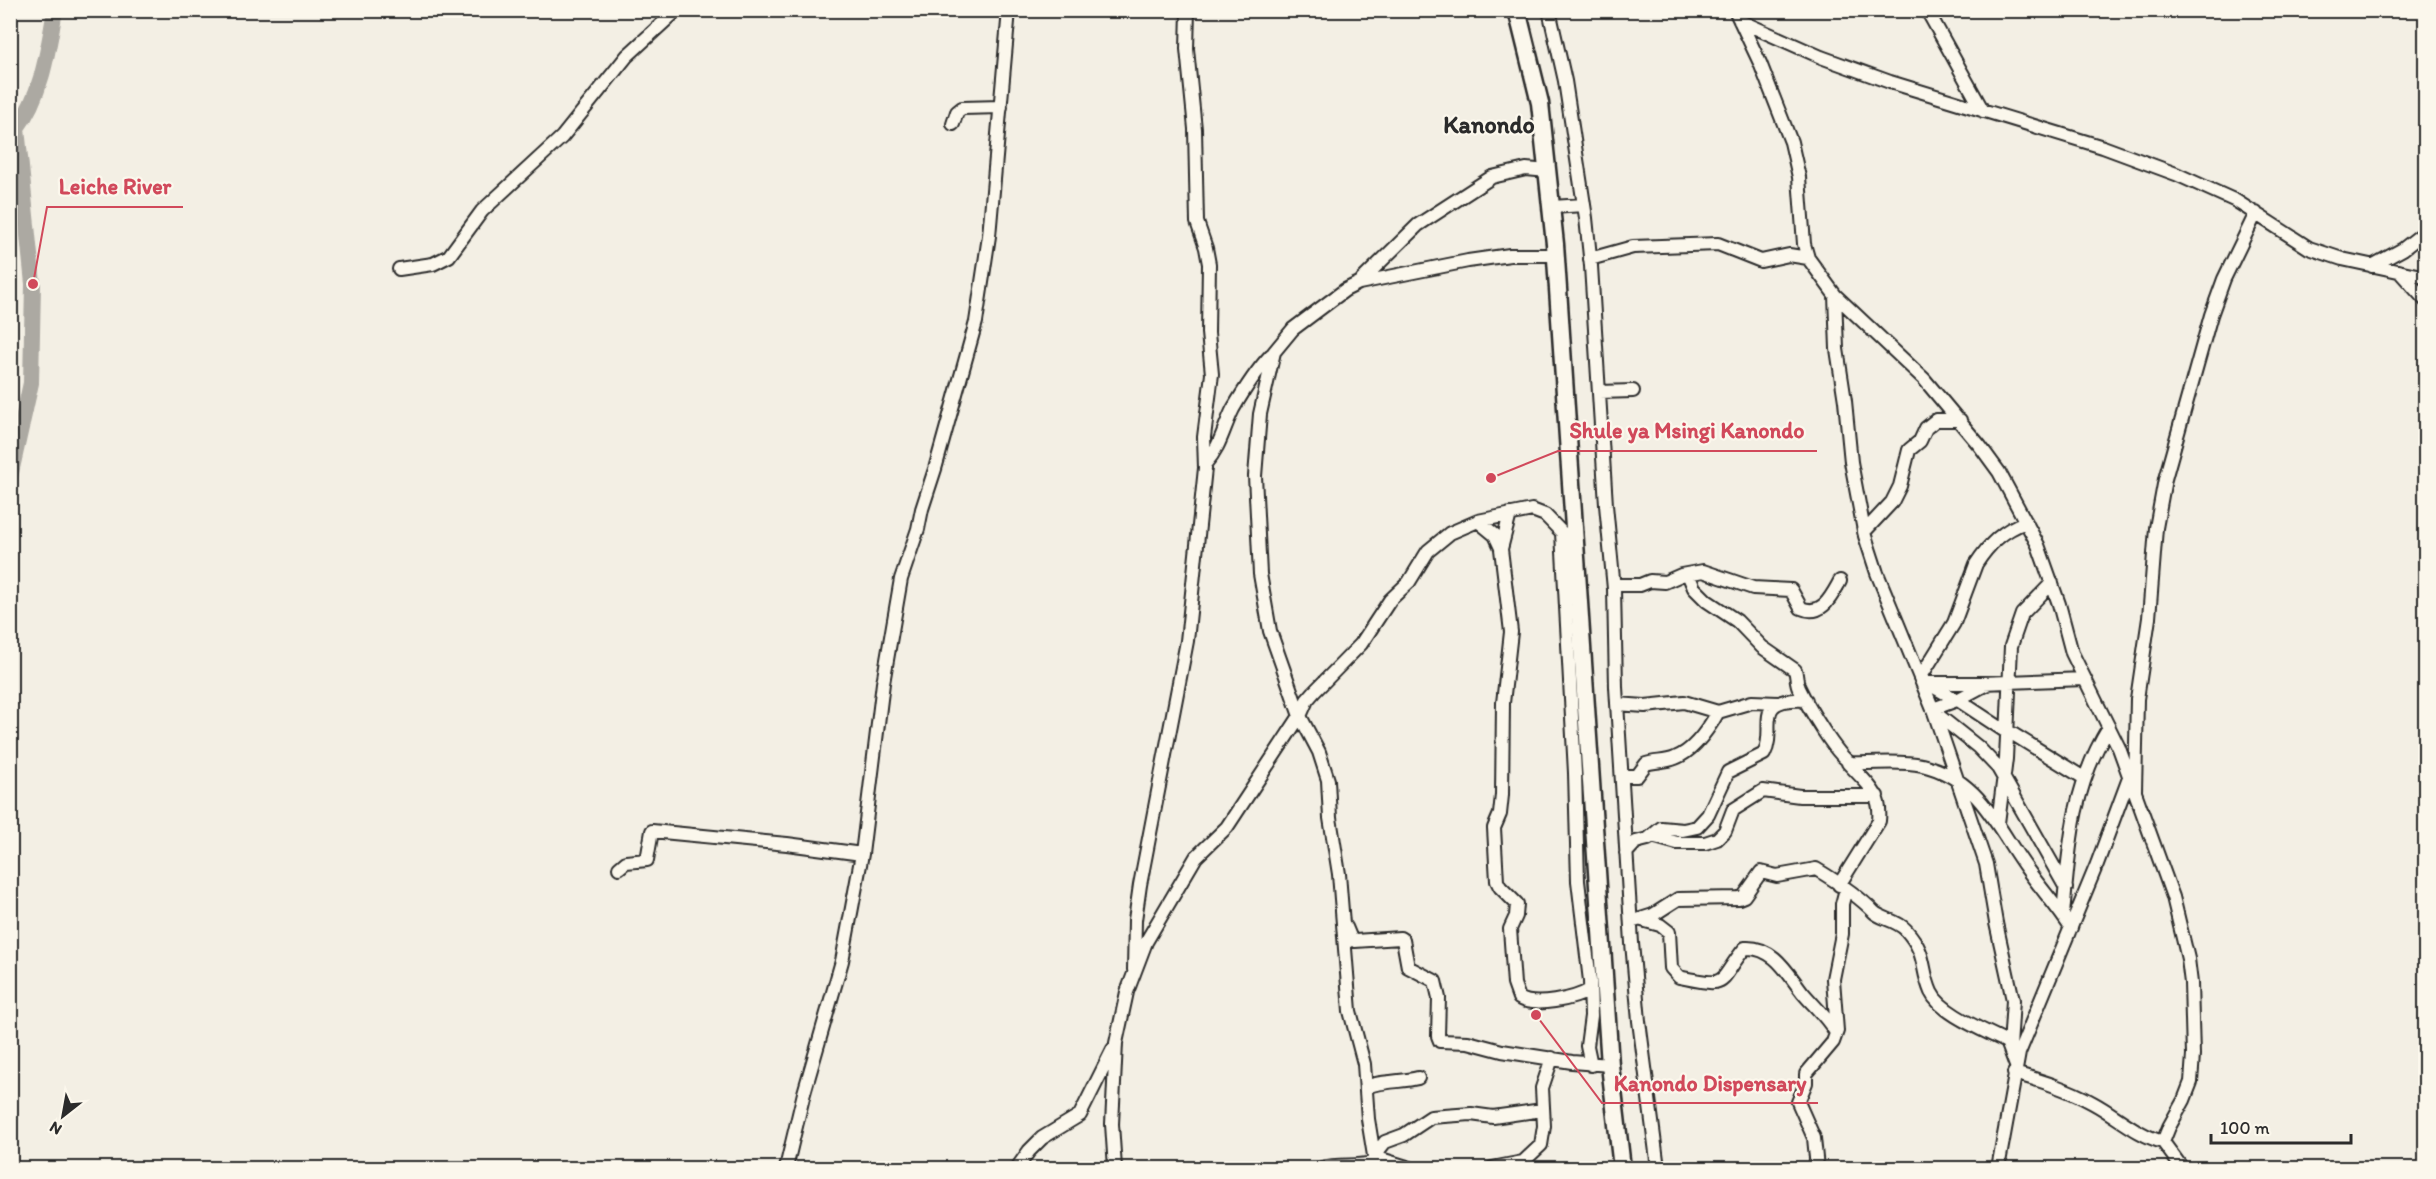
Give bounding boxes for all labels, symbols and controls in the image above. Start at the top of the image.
district label: Kanondo [1443,110,1535,139]
callout: Leiche River [47,167,183,207]
text: Leiche River [59,173,173,200]
callout: Shule ya Msingi Kanondo [1558,411,1817,451]
text: Shule ya Msingi Kanondo [1569,417,1805,444]
callout: Kanondo Dispensary [1602,1063,1818,1103]
text: Kanondo Dispensary [1614,1070,1807,1097]
north arrow [33,1086,93,1146]
scale bar [2211,1107,2350,1145]
text: 100 m [2220,1117,2270,1139]
text: N [46,1118,65,1139]

